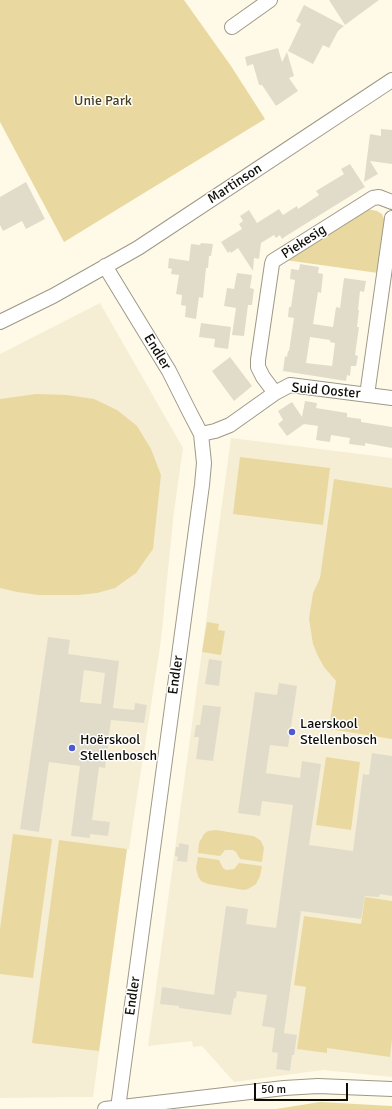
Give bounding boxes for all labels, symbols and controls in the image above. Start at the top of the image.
park label: Unie Park [74,93,132,109]
street label: Martinson [205,160,265,208]
street label: Piekesig [279,221,329,263]
street label: Endler [140,331,174,373]
street label: Suid Ooster [291,380,361,402]
street label: Endler [165,654,187,696]
place label: Laerskool Stellenbosch [300,716,377,748]
marker: Laerskool Stellenbosch [287,727,297,737]
place label: Hoërskool Stellenbosch [80,732,157,764]
marker: Hoërskool Stellenbosch [67,743,77,753]
street label: Endler [122,975,144,1017]
scale bar [256,1075,350,1101]
text: 50 m [261,1082,286,1097]

